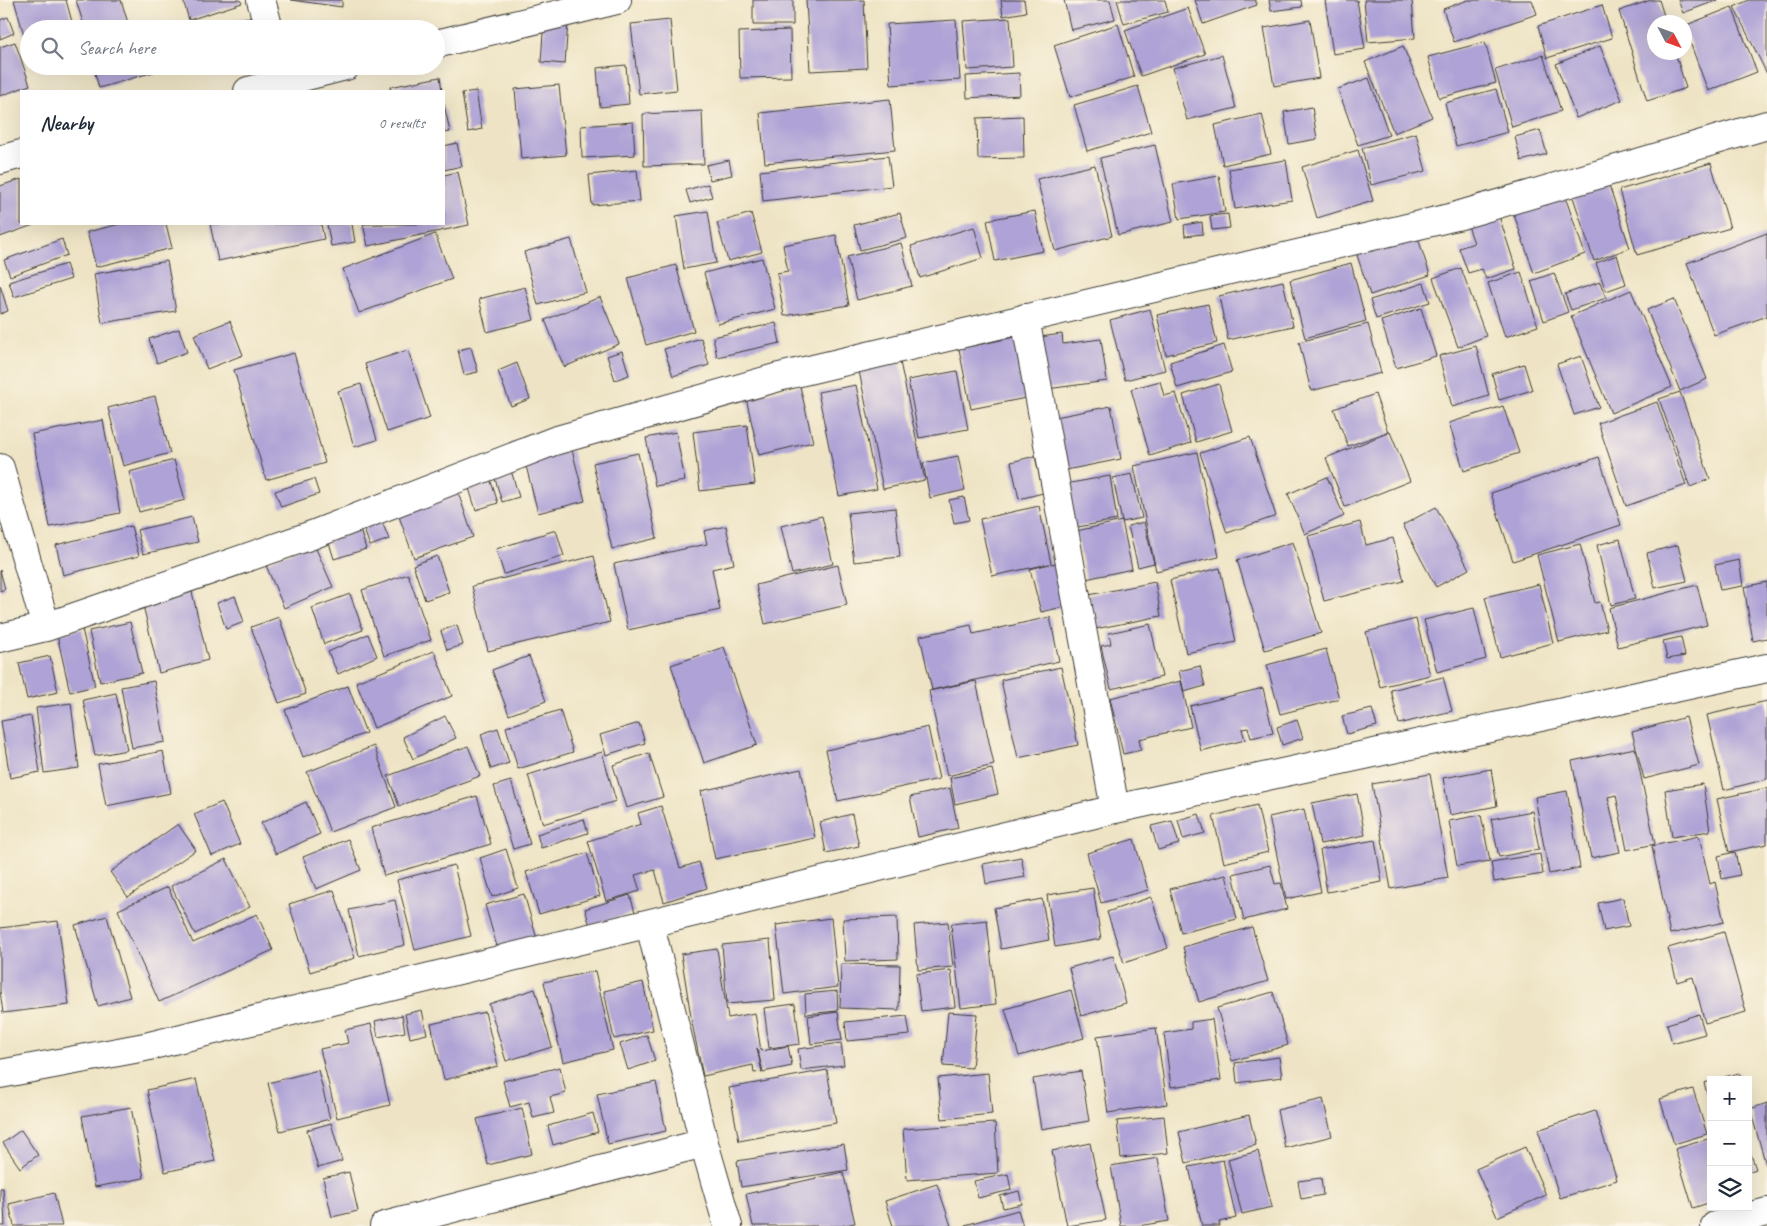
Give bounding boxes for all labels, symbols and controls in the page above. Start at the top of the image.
north arrow [1647,15,1692,60]
search box [20,20,445,75]
icon: search [38,34,66,62]
text: Search here [78,36,155,60]
text: Nearby [40,110,93,136]
text: 0 results [378,113,425,133]
map controls [1707,1076,1752,1211]
button: + [1707,1076,1752,1121]
button: − [1707,1121,1752,1166]
button: layers [1707,1166,1752,1211]

